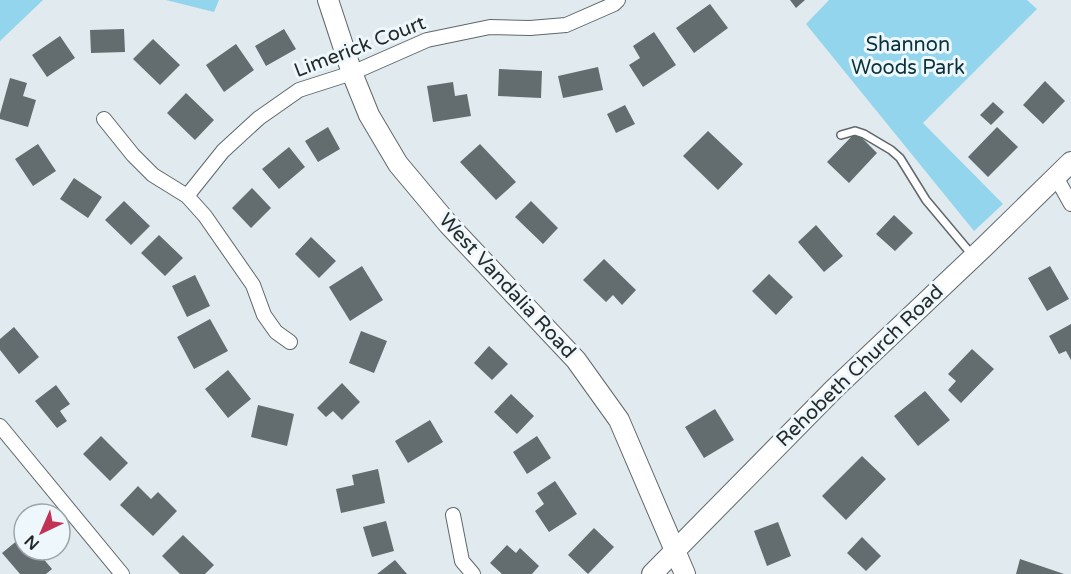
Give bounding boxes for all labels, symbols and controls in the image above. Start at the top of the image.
street label: Limerick Court [291,11,429,83]
park label: Shannon Woods Park [851,33,965,80]
street label: West Vandalia Road [434,208,580,364]
street label: Rehobeth Church Road [772,280,948,452]
north arrow [12,502,72,562]
text: N [21,530,44,554]

